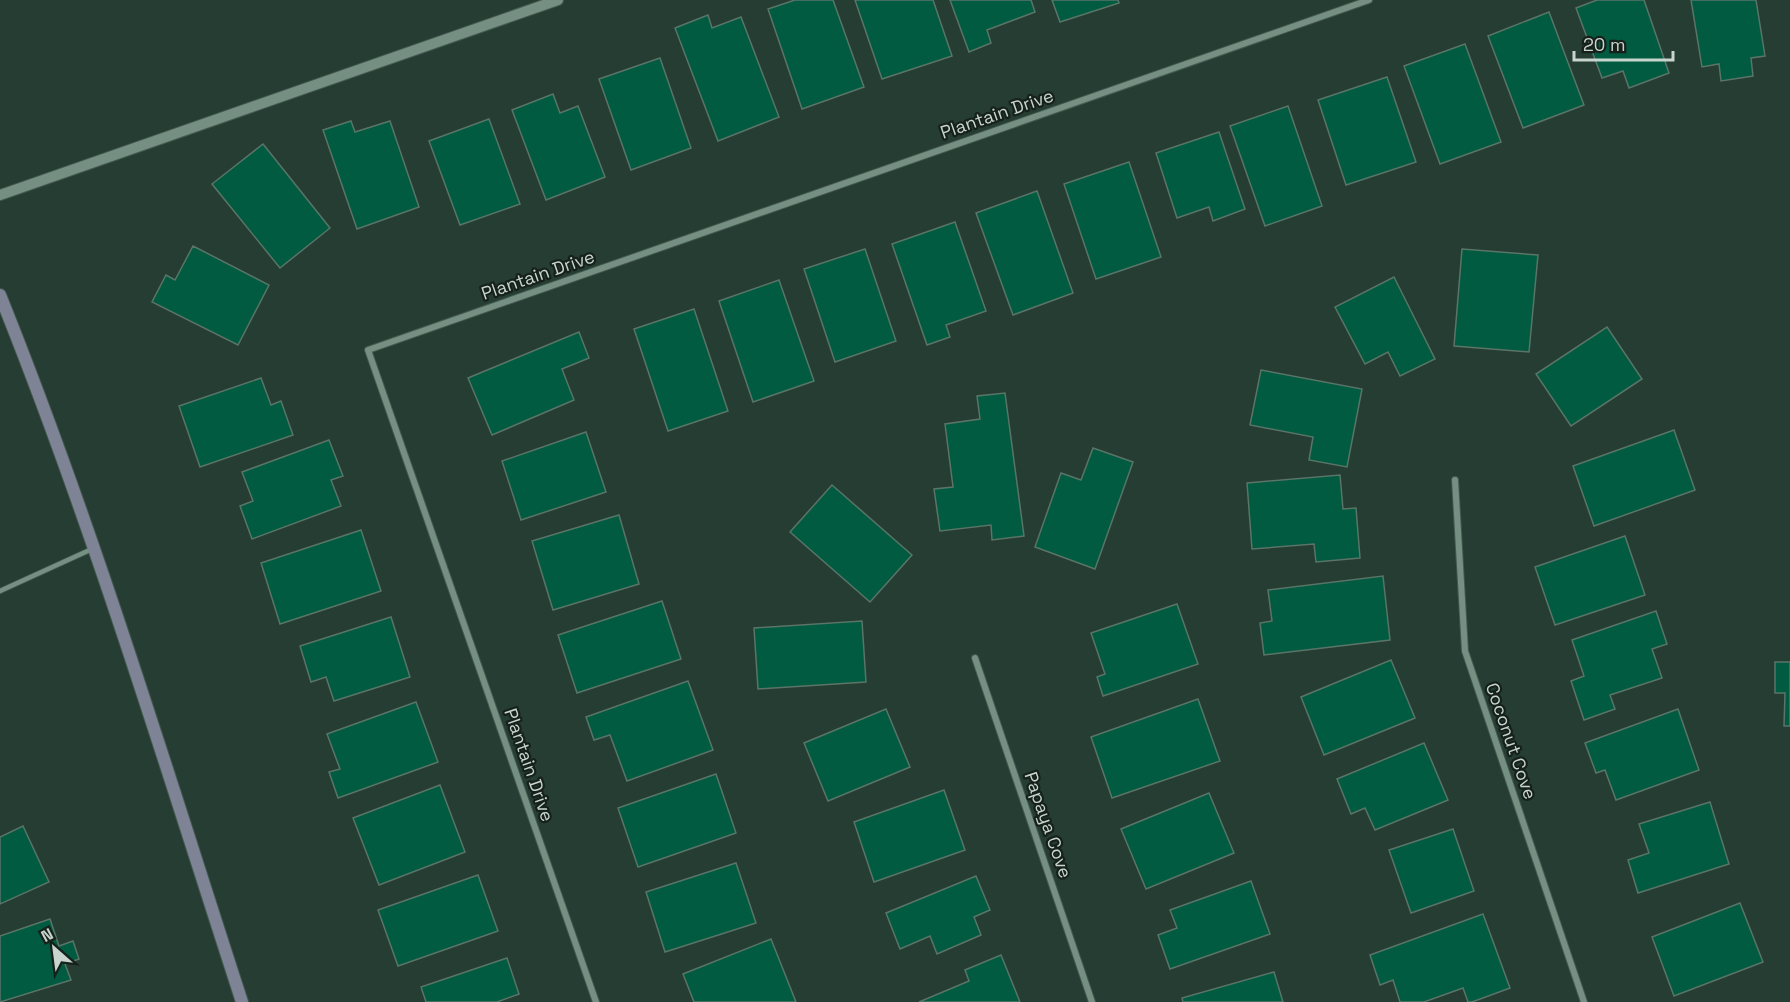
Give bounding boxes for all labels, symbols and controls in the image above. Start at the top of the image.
scale bar [1574,24,1673,62]
text: 20 m [1583,33,1626,56]
street label: Plantain Drive [937,83,1056,144]
street label: Plantain Drive [478,244,597,305]
street label: Coconut Cove [1481,680,1542,802]
street label: Plantain Drive [499,705,560,824]
street label: Papaya Cove [1020,769,1077,881]
north arrow [24,918,84,978]
text: N [38,923,57,947]

